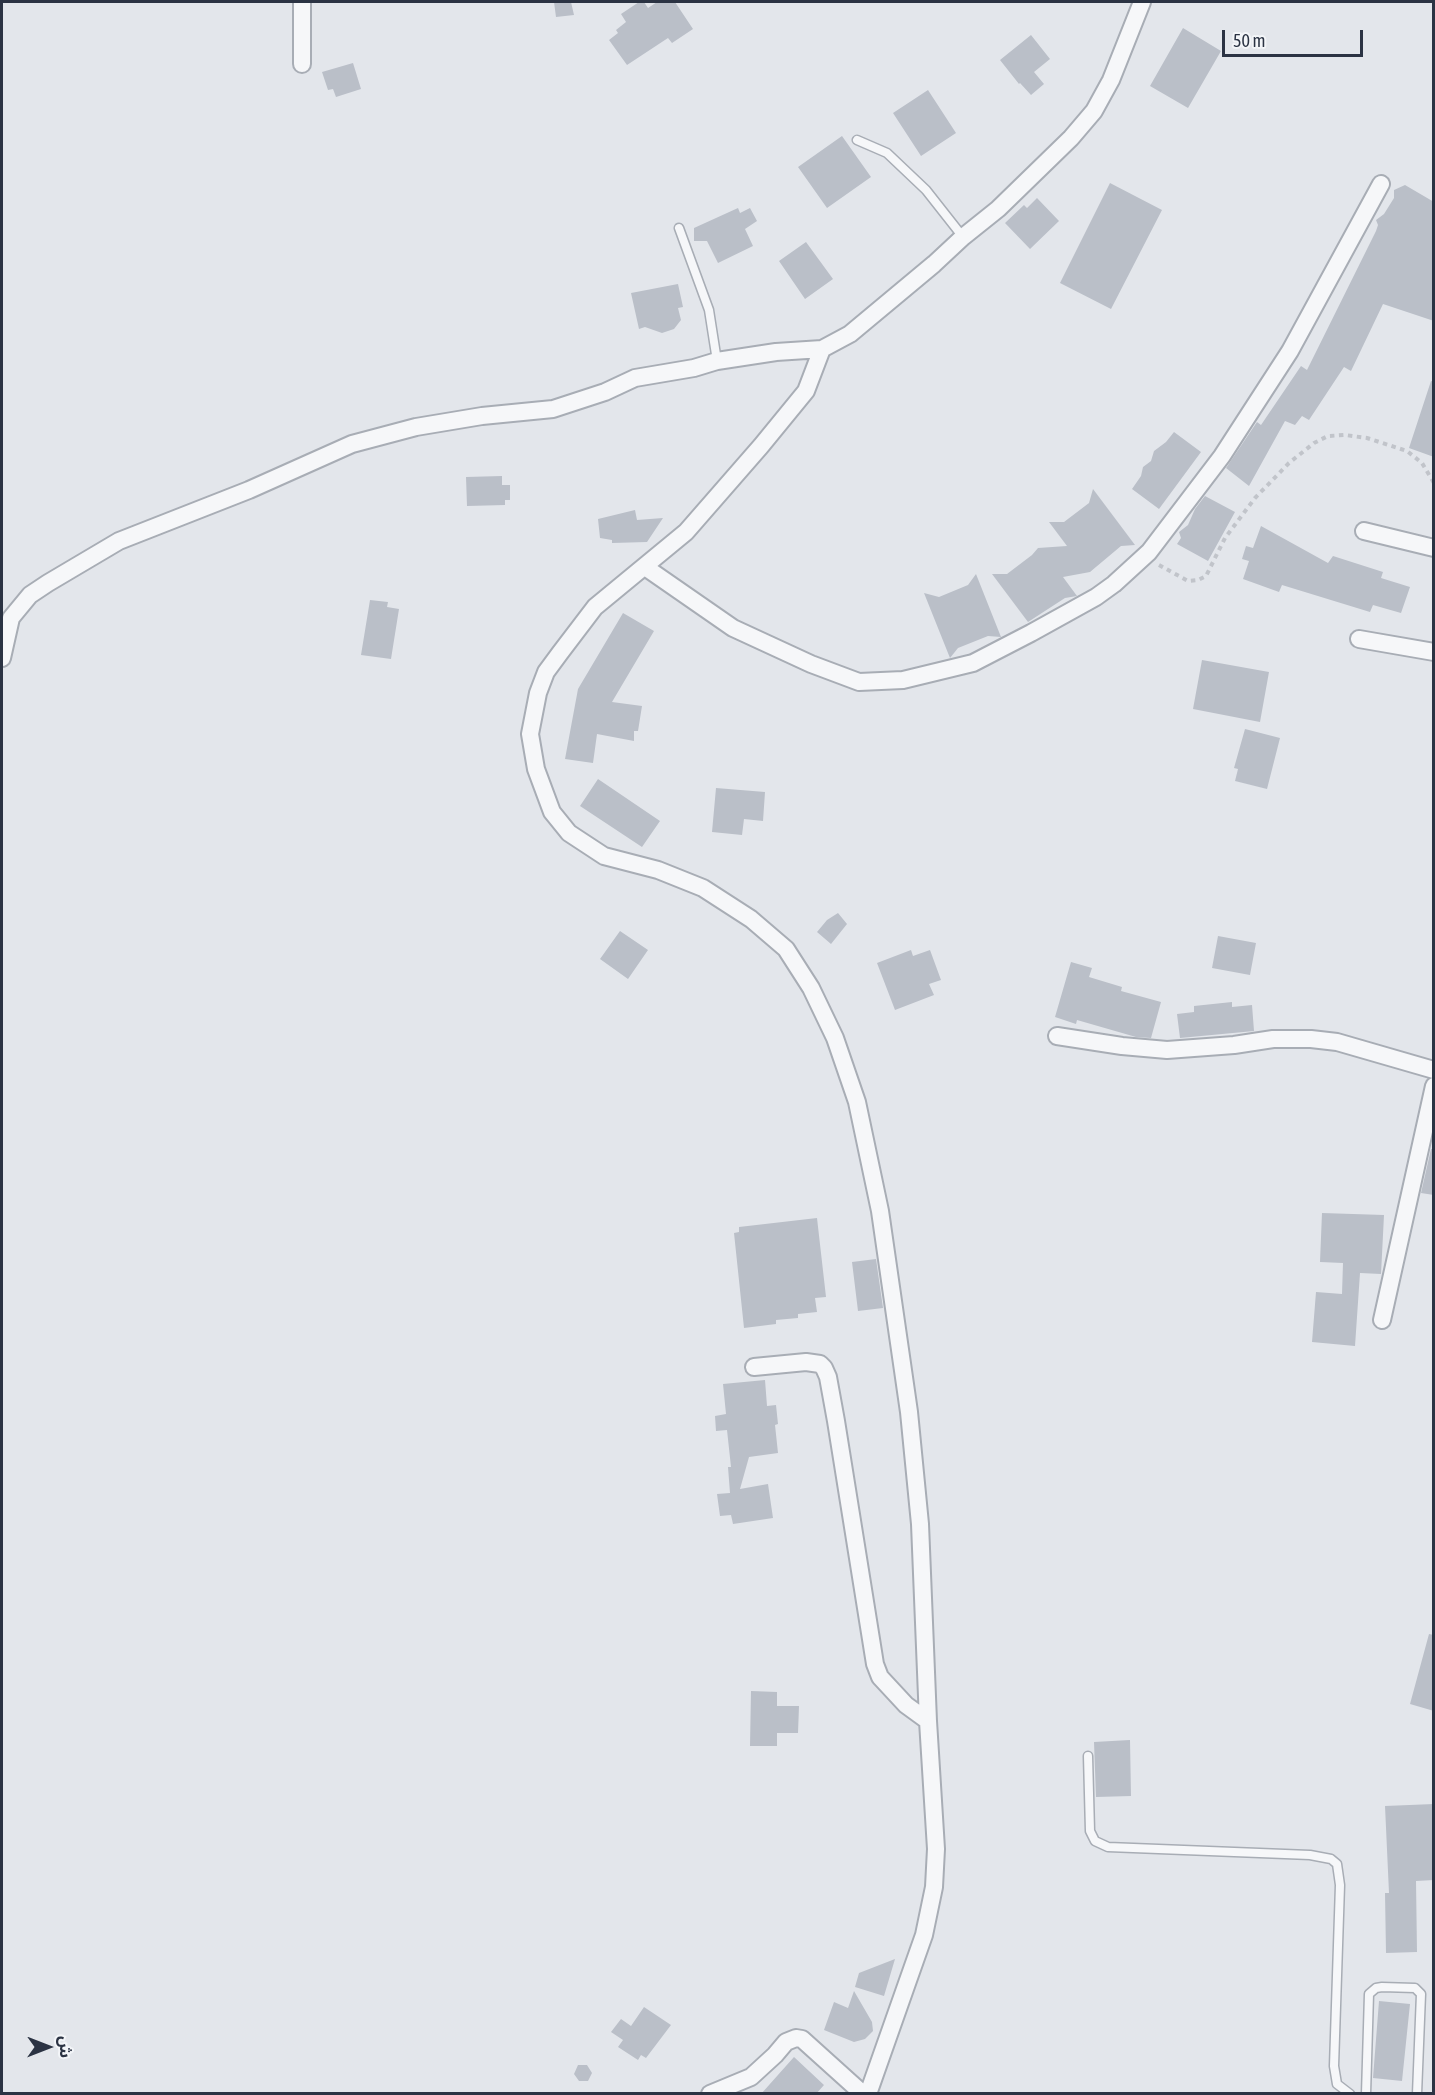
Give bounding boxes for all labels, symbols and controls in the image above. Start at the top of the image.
scale bar [1225,18,1366,56]
text: 50 m [1233,30,1265,51]
north arrow [18,2017,78,2077]
text: ش [57,2036,75,2058]

